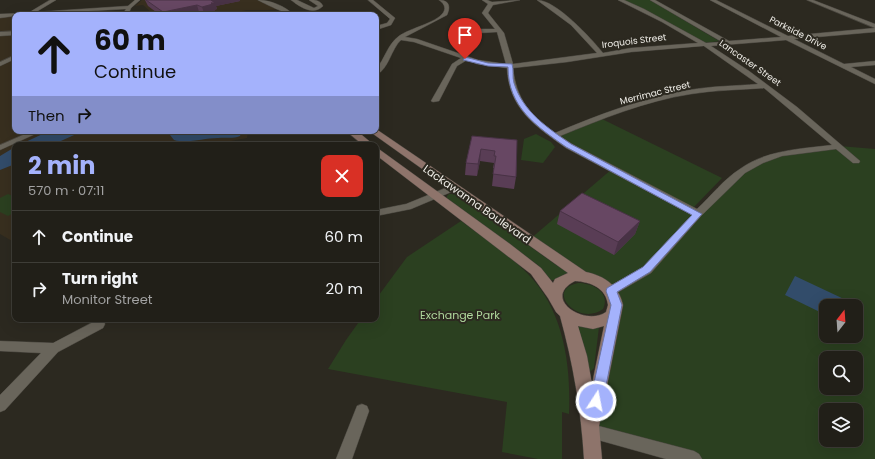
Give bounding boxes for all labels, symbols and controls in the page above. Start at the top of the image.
street label: Parkside Drive [767,13,829,53]
pin [448,18,482,59]
text: 60 m [94,21,166,60]
icon: arrive [454,24,476,46]
icon: ahead [28,28,80,80]
street label: Iroquois Street [601,31,667,51]
street label: Lancaster Street [717,37,783,89]
text: Continue [94,59,176,84]
street label: Merrimac Street [619,78,691,108]
icon: right [73,104,95,126]
text: Then [28,105,65,126]
text: 2 min [28,149,95,182]
button: close [321,155,363,197]
street label: Lackawanna Boulevard [420,161,534,247]
text: 570 m · 07:11 [28,181,104,200]
icon: ahead [28,226,50,248]
text: Continue [62,226,133,247]
text: 60 m [325,226,363,247]
text: Turn right [62,268,138,289]
icon: right [28,278,50,300]
text: 20 m [325,278,363,299]
text: Monitor Street [62,290,152,309]
north arrow [819,299,863,343]
map controls [819,299,863,447]
park label: Exchange Park [420,307,500,323]
button: search [819,351,863,395]
position arrow [575,380,617,422]
button: layers [819,403,863,447]

